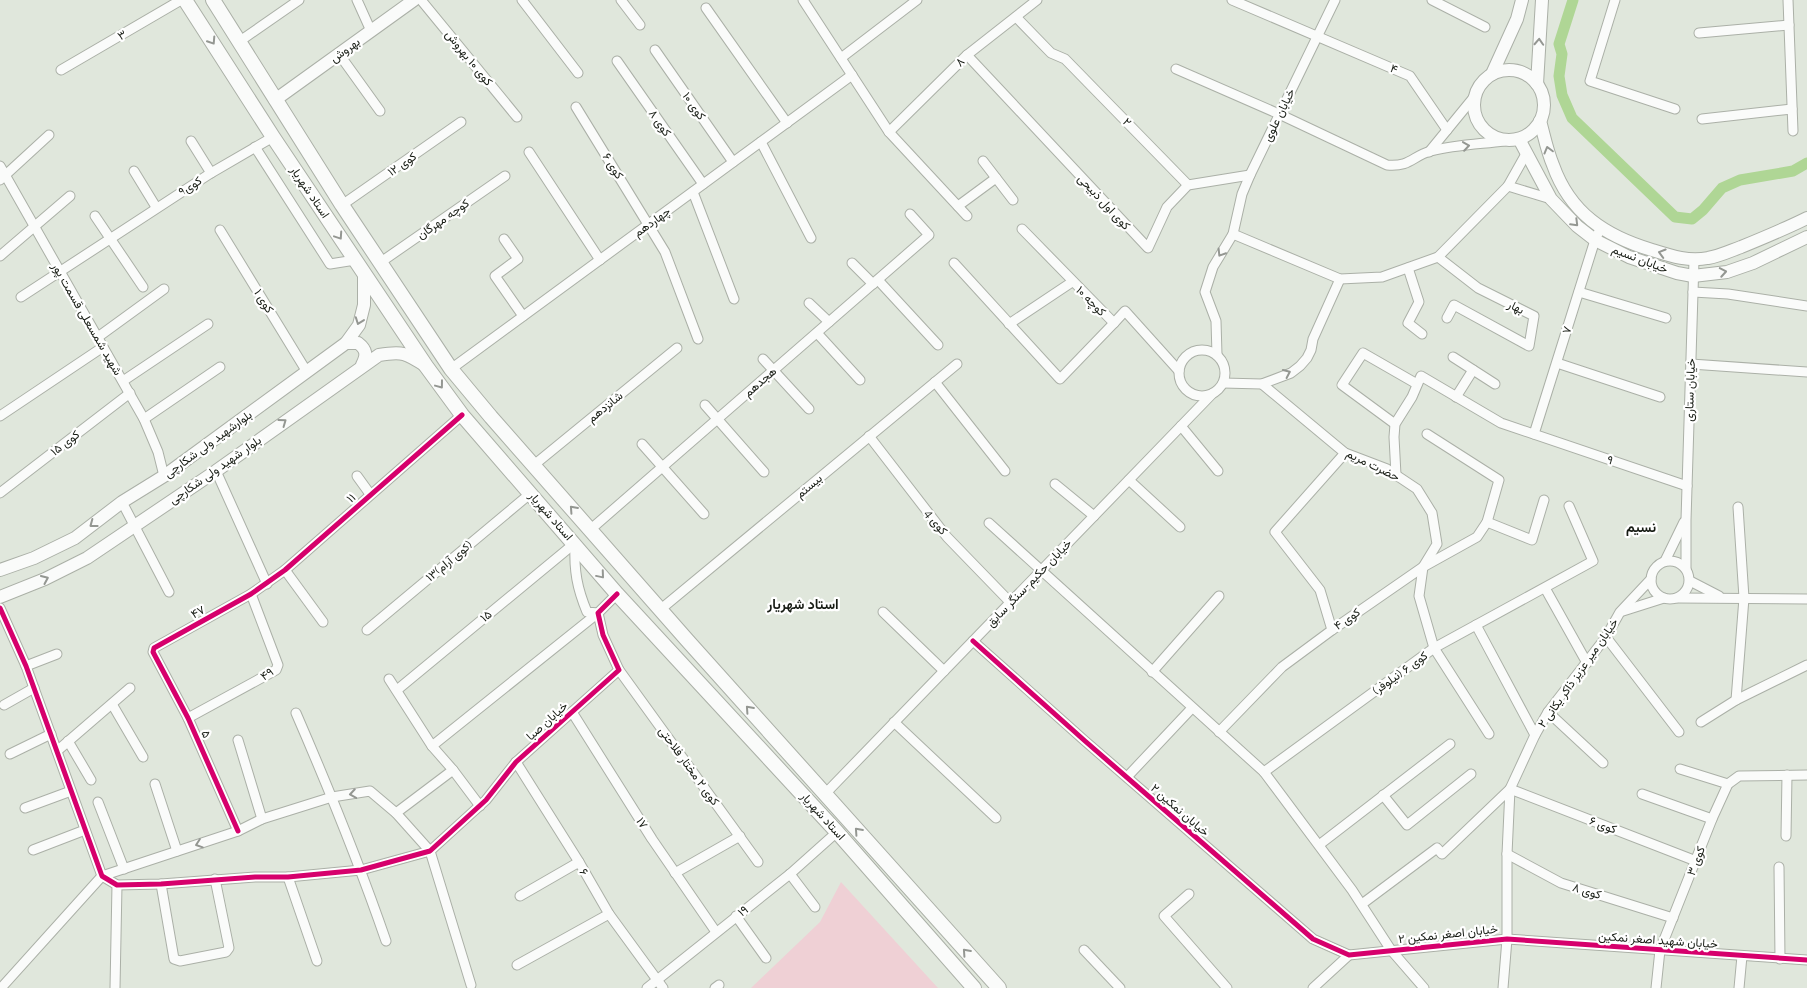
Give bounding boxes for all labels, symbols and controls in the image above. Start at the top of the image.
street label: ۳ [115,27,129,43]
street label: کوی ۱۰ بهروش [442,27,496,89]
street label: بهروش [327,34,363,66]
one-way arrow [205,36,215,45]
one-way arrow [1534,38,1545,46]
street label: ۸ [953,55,967,69]
street label: ۴ [1388,61,1400,77]
street label: خیابان علوی [1260,86,1299,144]
street label: کوی ۱۰ [679,89,709,123]
street label: کوی ۸ [645,107,674,140]
street label: ۲ [1120,115,1134,129]
one-way arrow [1463,141,1471,152]
one-way arrow [1544,147,1554,155]
street label: کوی ۱۲ [385,149,420,180]
street label: کوی ۶ [599,150,626,182]
street label: استاد شهریار [286,162,333,221]
street label: کوی اول ذبیحی [1074,171,1133,233]
street label: کوی۹ [176,173,205,200]
street label: کوچه مهرگان [414,196,472,243]
street label: چهاردهم [631,204,674,241]
one-way arrow [1569,217,1578,226]
one-way arrow [333,230,342,239]
street label: خیابان نسیم [1610,242,1670,277]
one-way arrow [1218,247,1228,256]
one-way arrow [1659,249,1667,259]
street label: شهید شمسعلی قسمت پور [48,259,125,378]
one-way arrow [1719,267,1728,277]
street label: کوچه ۱۰ [1072,283,1109,320]
street label: کوی ۱ [250,286,277,316]
street label: بهار [1504,297,1527,318]
one-way arrow [355,316,365,325]
street label: ۷ [1559,325,1575,335]
street label: خیابان ستاری [1682,358,1699,422]
street label: هجدهم [741,364,780,401]
one-way arrow [1282,369,1291,380]
one-way arrow [434,379,442,388]
street label: شانزدهم [584,389,626,426]
street label: بلوارشهید ولی شکارچی [161,407,255,481]
one-way arrow [277,419,287,428]
street label: کوی ۱۵ [48,427,83,459]
street label: بلوار شهید ولی شکارچی [166,433,264,508]
street label: حضرت مریم [1343,446,1402,485]
street label: ۹ [1605,452,1615,468]
street label: بیستم [793,471,826,502]
street label: استاد شهریار [525,488,576,544]
street label: ۱۱ [344,490,358,506]
one-way arrow [569,505,578,514]
street label: کوی 4 [921,506,950,538]
one-way arrow [90,519,99,527]
district label: نسیم [1626,519,1656,536]
street label: خیابان حکیم-سنگر سابق [983,536,1075,630]
street label: ۱۳(کوی آرام) [423,538,476,585]
one-way arrow [596,570,605,579]
one-way arrow [40,574,49,585]
district label: استاد شهریار [766,596,839,613]
street label: ۴۷ [189,603,207,621]
street label: کوی ۴ [1331,605,1363,634]
street label: ۱۵ [477,607,495,625]
street label: ۲ خیابان میر عزیز ذاکر یکانی [1535,616,1622,731]
street label: کوی ۶ (نیلوفر) [1370,648,1431,698]
street label: ۴۹ [258,665,276,683]
street label: خیابان صبا [523,699,571,743]
one-way arrow [746,706,755,715]
street label: کوی ۲ مختار فلاحتی [655,724,722,809]
street label: ۵ [198,728,214,740]
street label: خیابان نمکین ۲ [1147,781,1212,840]
one-way arrow [349,788,358,798]
street label: استاد شهریار [796,788,848,844]
street label: کوی ۶ [1587,813,1619,837]
street label: ۱۷ [633,815,651,831]
one-way arrow [855,827,864,836]
one-way arrow [196,838,204,848]
street label: کوی ۳ [1684,844,1709,878]
street label: ۶ [576,866,592,878]
street label: کوی ۸ [1571,880,1603,903]
street label: ۱۹ [735,903,751,919]
street label: خیابان اصغر نمکین ۲ [1398,922,1499,947]
street label: خیابان شهید اصغر نمکین [1598,929,1718,952]
one-way arrow [963,948,972,957]

